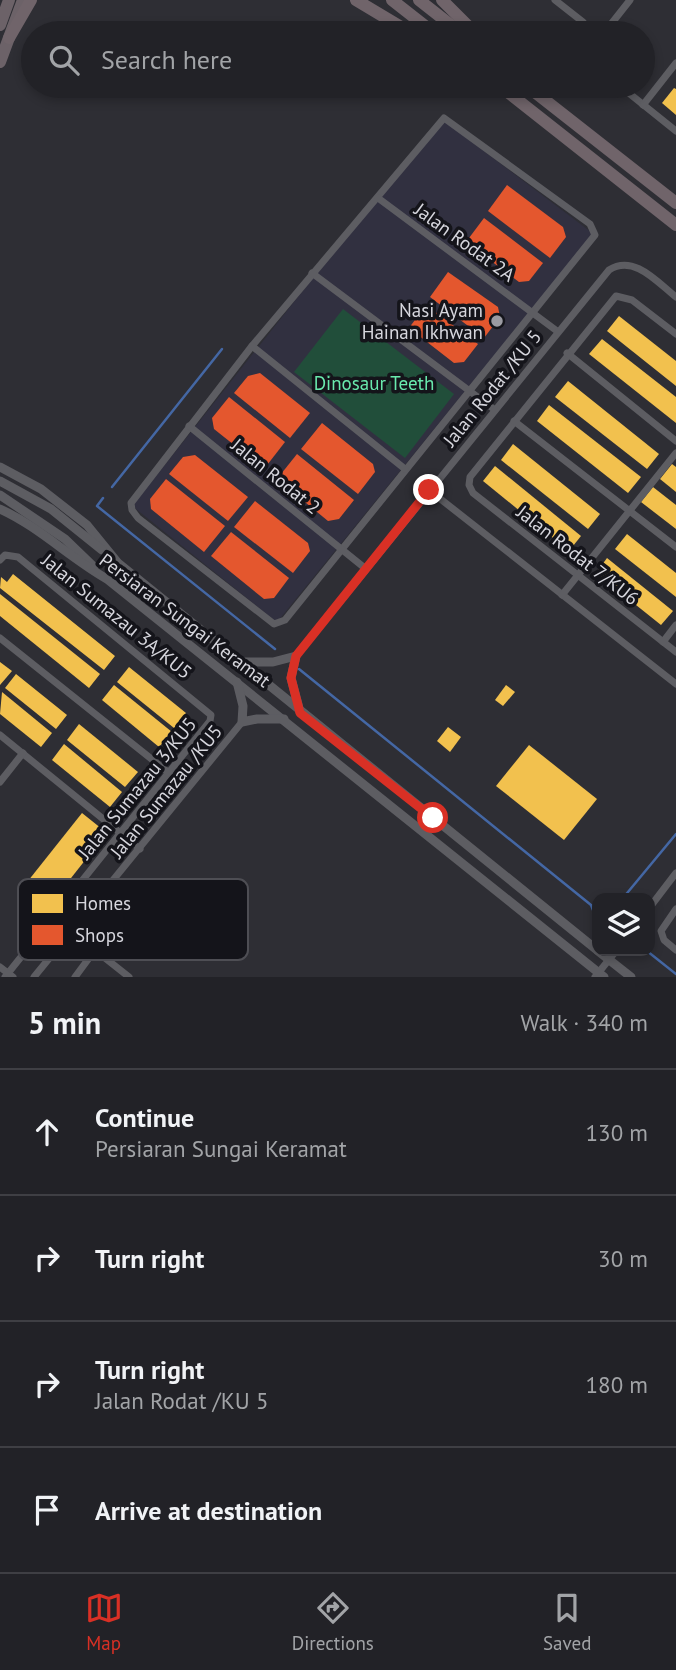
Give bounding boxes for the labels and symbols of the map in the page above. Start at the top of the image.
street label: Jalan Rodat 2A [409,197,520,287]
place label: Nasi Ayam Hainan Ikhwan [362,298,483,344]
marker: Nasi Ayam Hainan Ikhwan [489,313,505,329]
street label: Jalan Rodat /KU 5 [437,325,546,452]
park label: Dinosaur Teeth [314,371,434,395]
street label: Jalan Rodat 2 [226,432,325,519]
route end [413,474,444,505]
street label: Jalan Rodat 7/KU6 [511,499,644,610]
street label: Jalan Sumazau 3A/KU5 [36,547,197,684]
street label: Persiaran Sungai Keramat [95,548,276,692]
street label: Jalan Sumazau 3/KU5 [72,712,201,864]
street label: Jalan Sumazau /KU5 [104,719,227,863]
route start [417,802,448,833]
legend [18,879,248,960]
text: Homes [75,891,131,915]
text: Shops [75,923,124,947]

